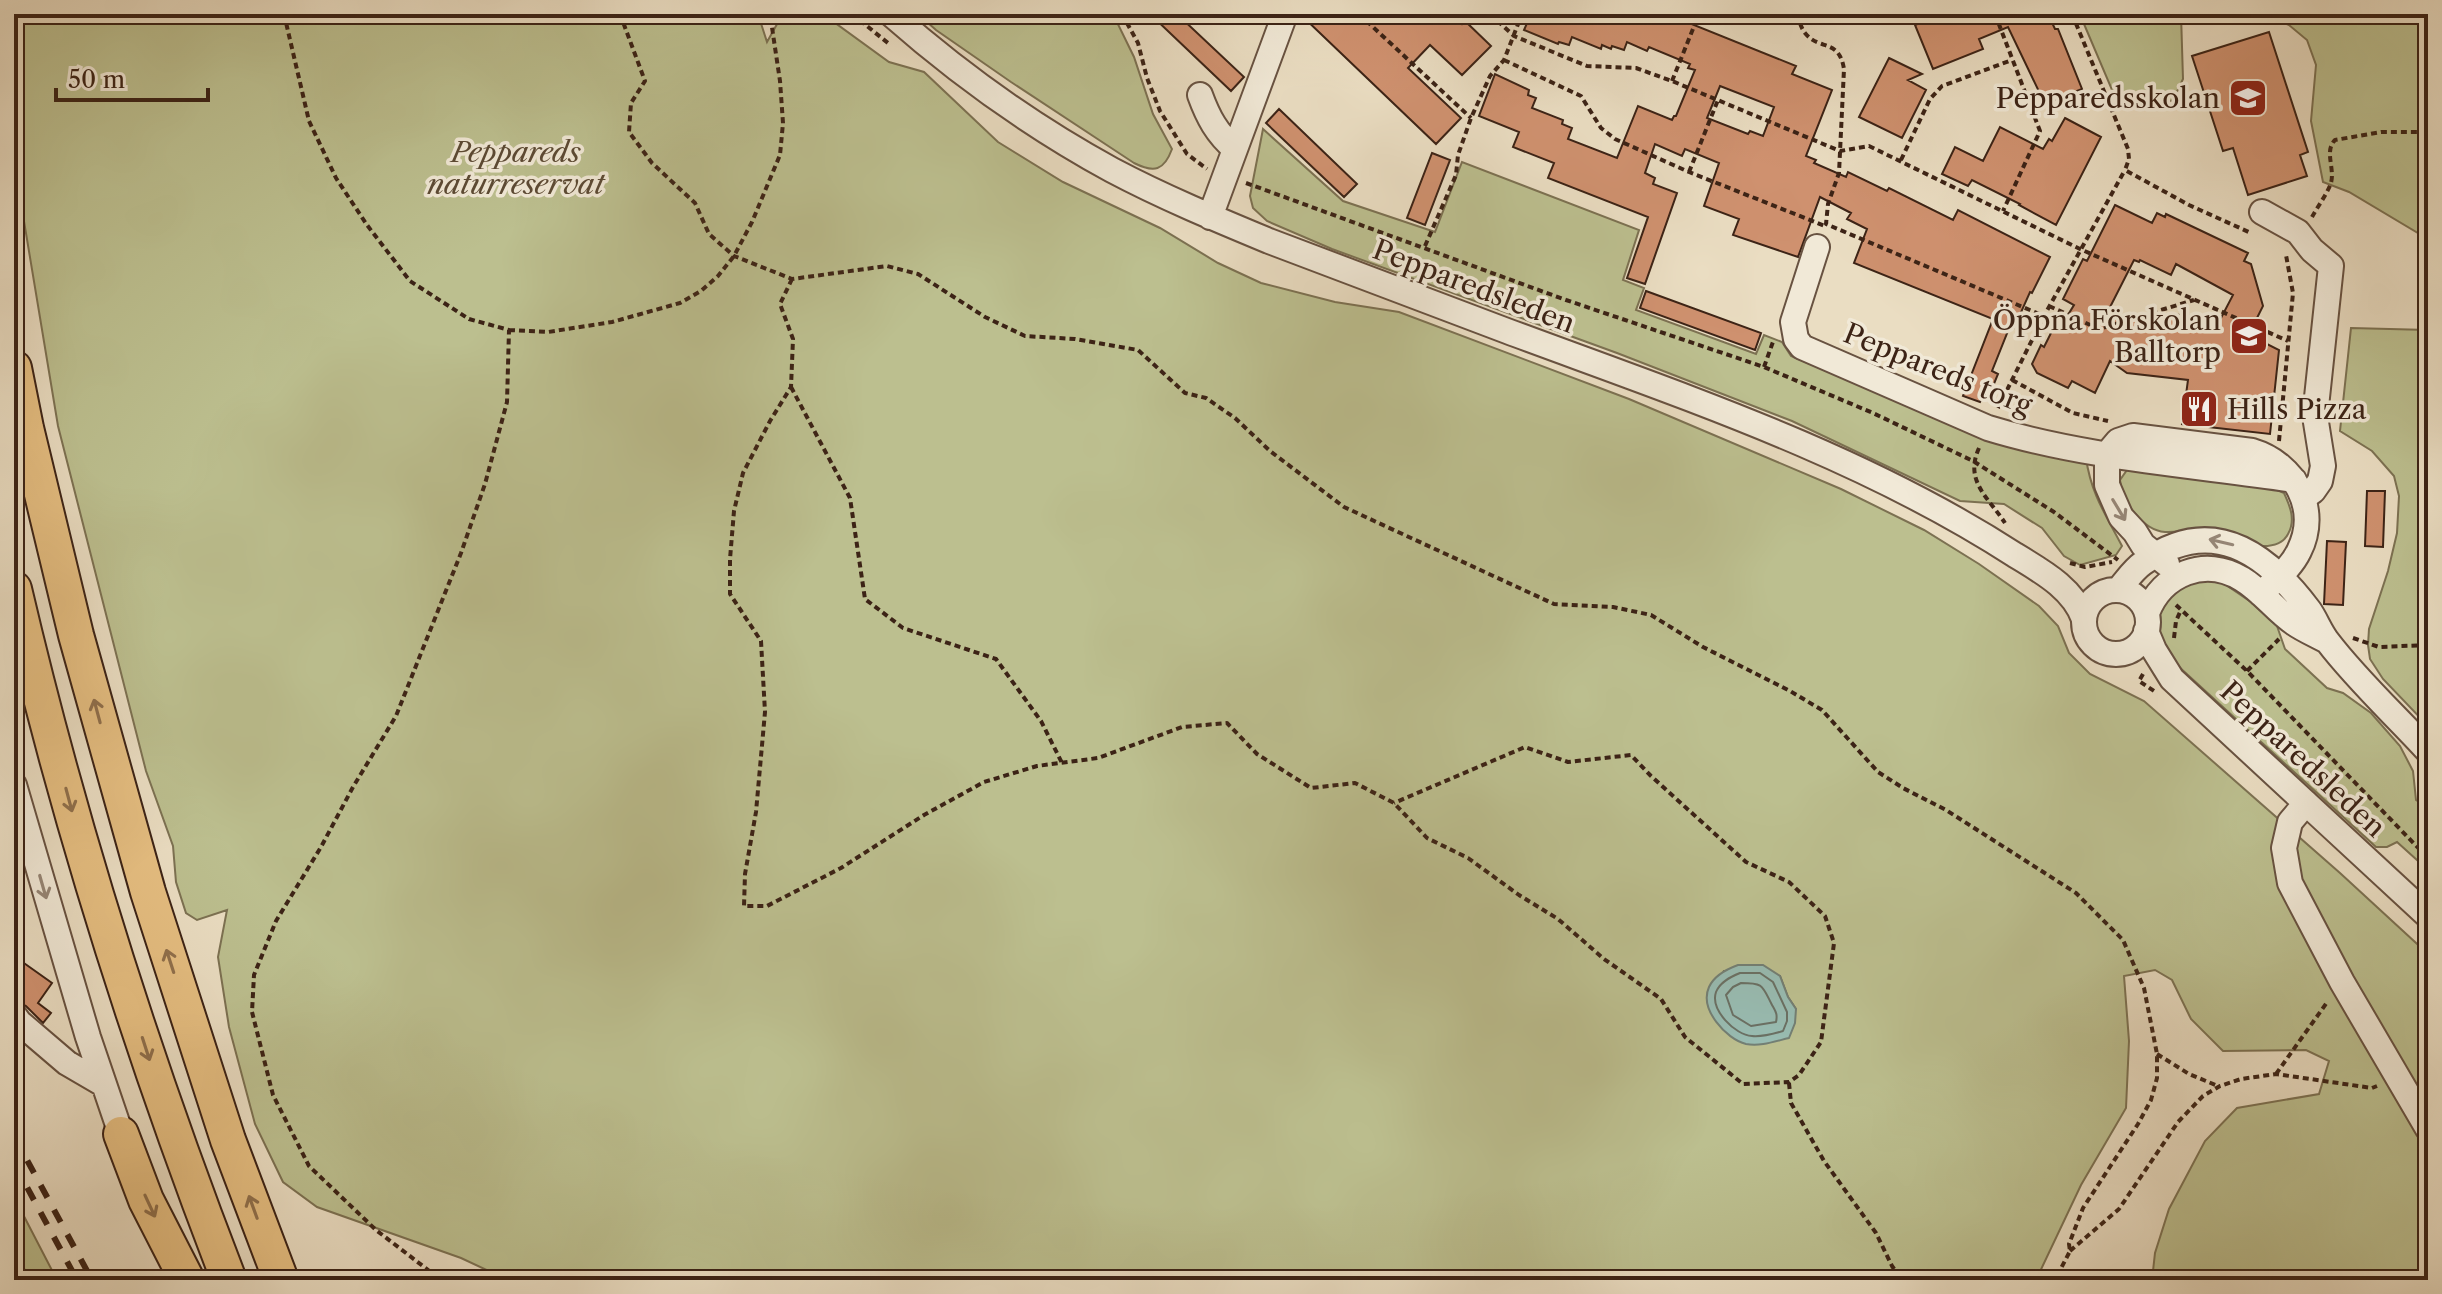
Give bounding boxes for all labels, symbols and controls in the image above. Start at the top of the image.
scale bar [56,52,208,102]
text: 50 m [68,65,125,94]
school or university icon: Pepparedsskolan [2227,77,2269,119]
place label: Pepparedsskolan [1996,81,2220,115]
park label: Peppareds naturreservat [426,135,607,201]
street label: Pepparedsleden [1368,232,1580,340]
place label: Öppna Förskolan Balltorp [1993,303,2221,369]
school or university icon: Öppna Förskolan Balltorp [2228,315,2270,357]
street label: Peppareds torg [1839,316,2037,422]
restaurant icon: Hills Pizza [2178,388,2220,430]
place label: Hills Pizza [2227,392,2367,426]
one-way arrow [2111,498,2127,521]
one-way arrow [2208,534,2234,549]
street label: Pepparedsleden [2213,674,2393,844]
one-way arrow [89,699,104,725]
one-way arrow [63,787,78,813]
one-way arrow [36,873,51,899]
one-way arrow [162,948,177,974]
one-way arrow [139,1036,154,1061]
one-way arrow [143,1193,158,1217]
one-way arrow [245,1195,259,1220]

